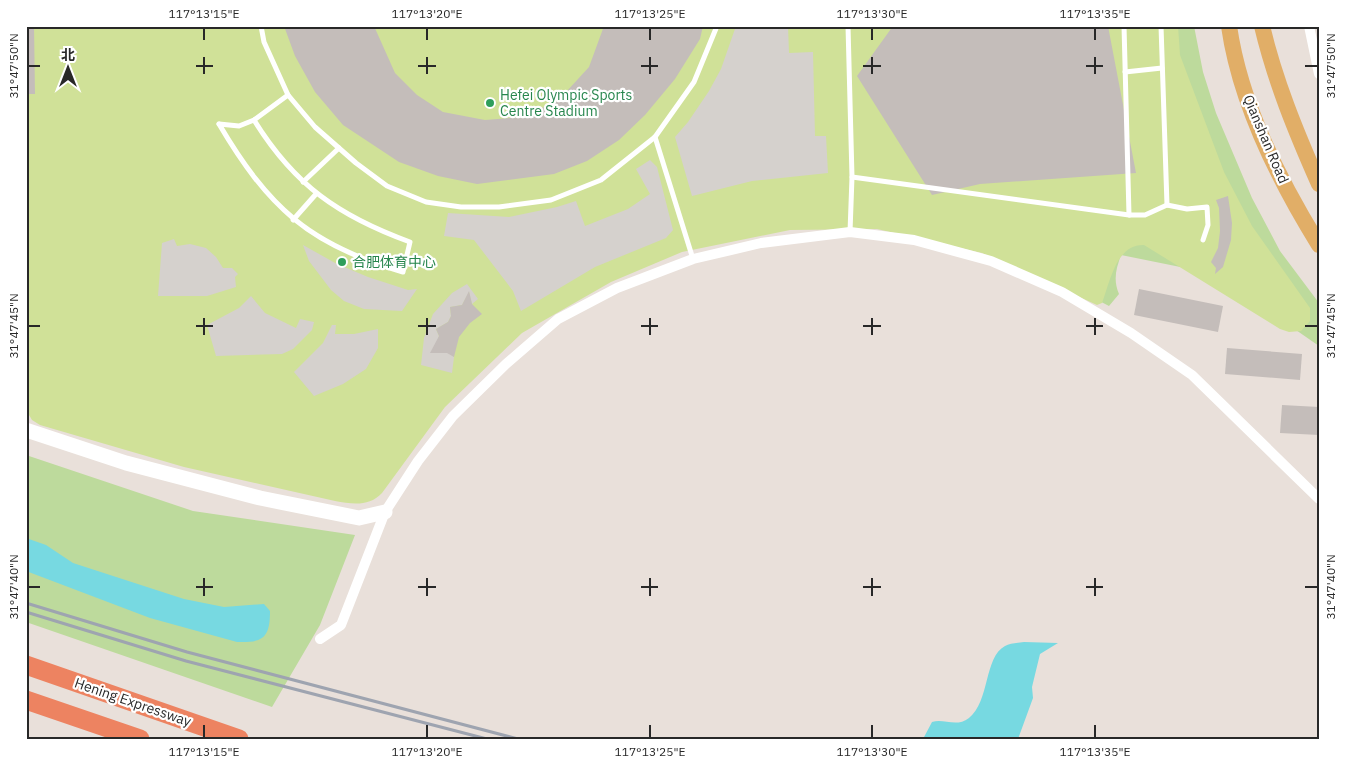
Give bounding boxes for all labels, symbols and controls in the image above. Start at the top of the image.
text: 117°13'15"E [169,6,239,21]
text: 117°13'20"E [392,6,462,21]
text: 117°13'25"E [615,6,685,21]
text: 117°13'30"E [837,6,907,21]
text: 117°13'35"E [1060,6,1130,21]
text: 31°47'50"N [6,33,21,99]
text: 31°47'50"N [1323,33,1338,99]
north arrow [42,42,92,92]
text: 北 [61,46,75,64]
place label: Hefei Olympic Sports Centre Stadium [500,86,633,120]
street label: Qianshan Road [1239,92,1293,186]
marker: Hefei Olympic Sports Centre Stadium [484,97,496,109]
place label: 合肥体育中心 [352,253,436,271]
marker: 合肥体育中心 [336,256,348,268]
text: 31°47'45"N [6,293,21,359]
text: 31°47'45"N [1323,293,1338,359]
text: 31°47'40"N [6,554,21,620]
text: 31°47'40"N [1323,554,1338,620]
street label: Hening Expressway [72,674,194,730]
text: 117°13'15"E [169,744,239,759]
text: 117°13'20"E [392,744,462,759]
text: 117°13'25"E [615,744,685,759]
text: 117°13'30"E [837,744,907,759]
text: 117°13'35"E [1060,744,1130,759]

